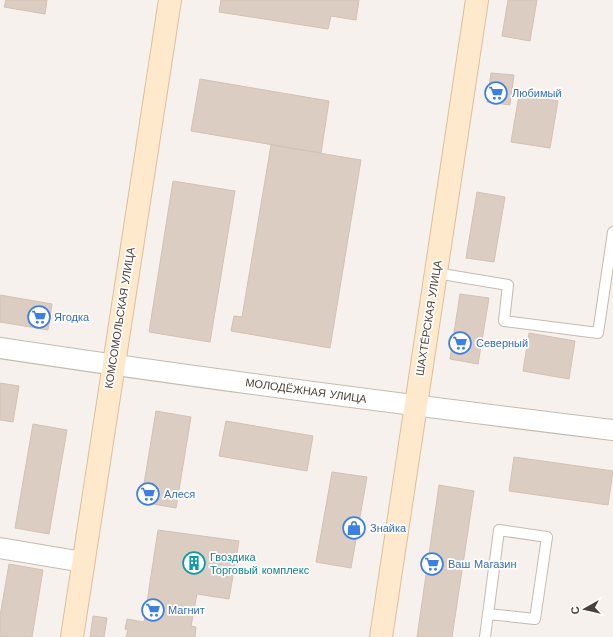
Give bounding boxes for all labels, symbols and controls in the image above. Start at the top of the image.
supermarket icon: Любимый [483,80,509,106]
place label: Любимый [512,87,562,100]
street label: КОМСОМОЛЬСКАЯ УЛИЦА [102,246,138,389]
street label: ШАХТЁРСКАЯ УЛИЦА [413,259,445,377]
supermarket icon: Ягодка [26,304,52,330]
place label: Ягодка [54,311,90,324]
supermarket icon: Северный [447,330,473,356]
place label: Северный [476,337,528,350]
street label: МОЛОДЁЖНАЯ УЛИЦА [245,376,368,406]
supermarket icon: Алеся [135,481,161,507]
place label: Алеся [164,488,195,501]
shop icon: Знайка [341,515,367,541]
place label: Знайка [370,522,407,535]
building icon: Гвоздика Торговый комплекс [181,550,207,576]
place label: Гвоздика Торговый комплекс [210,551,310,577]
supermarket icon: Ваш Магазин [419,551,445,577]
place label: Ваш Магазин [448,558,516,571]
north arrow [565,589,605,629]
supermarket icon: Магнит [140,597,166,623]
place label: Магнит [168,604,205,617]
text: С [569,605,583,615]

